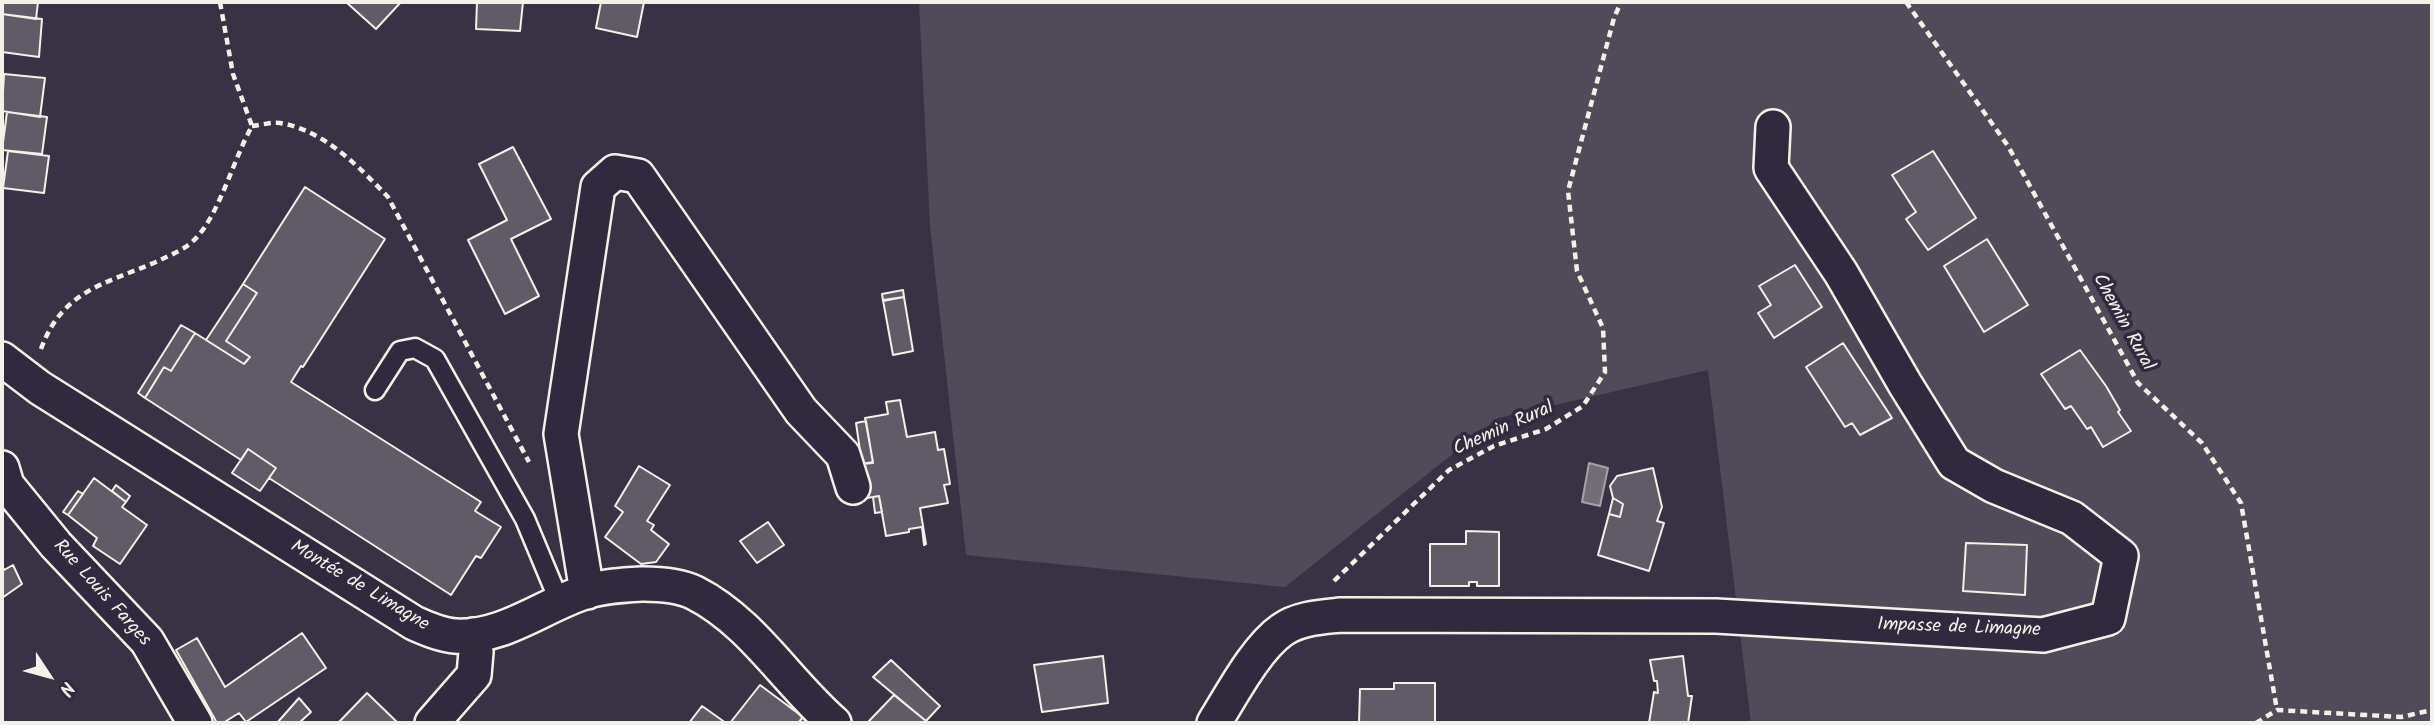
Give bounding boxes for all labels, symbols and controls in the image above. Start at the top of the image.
street label: Chemin Rural [2086,270,2158,376]
street label: Chemin Rural [1450,398,1558,462]
street label: Rue Louis Farges [47,536,155,652]
street label: Montée de Limagne [285,537,433,637]
street label: Impasse de Limagne [1877,615,2041,643]
north arrow [14,641,84,711]
text: N [50,675,82,702]

